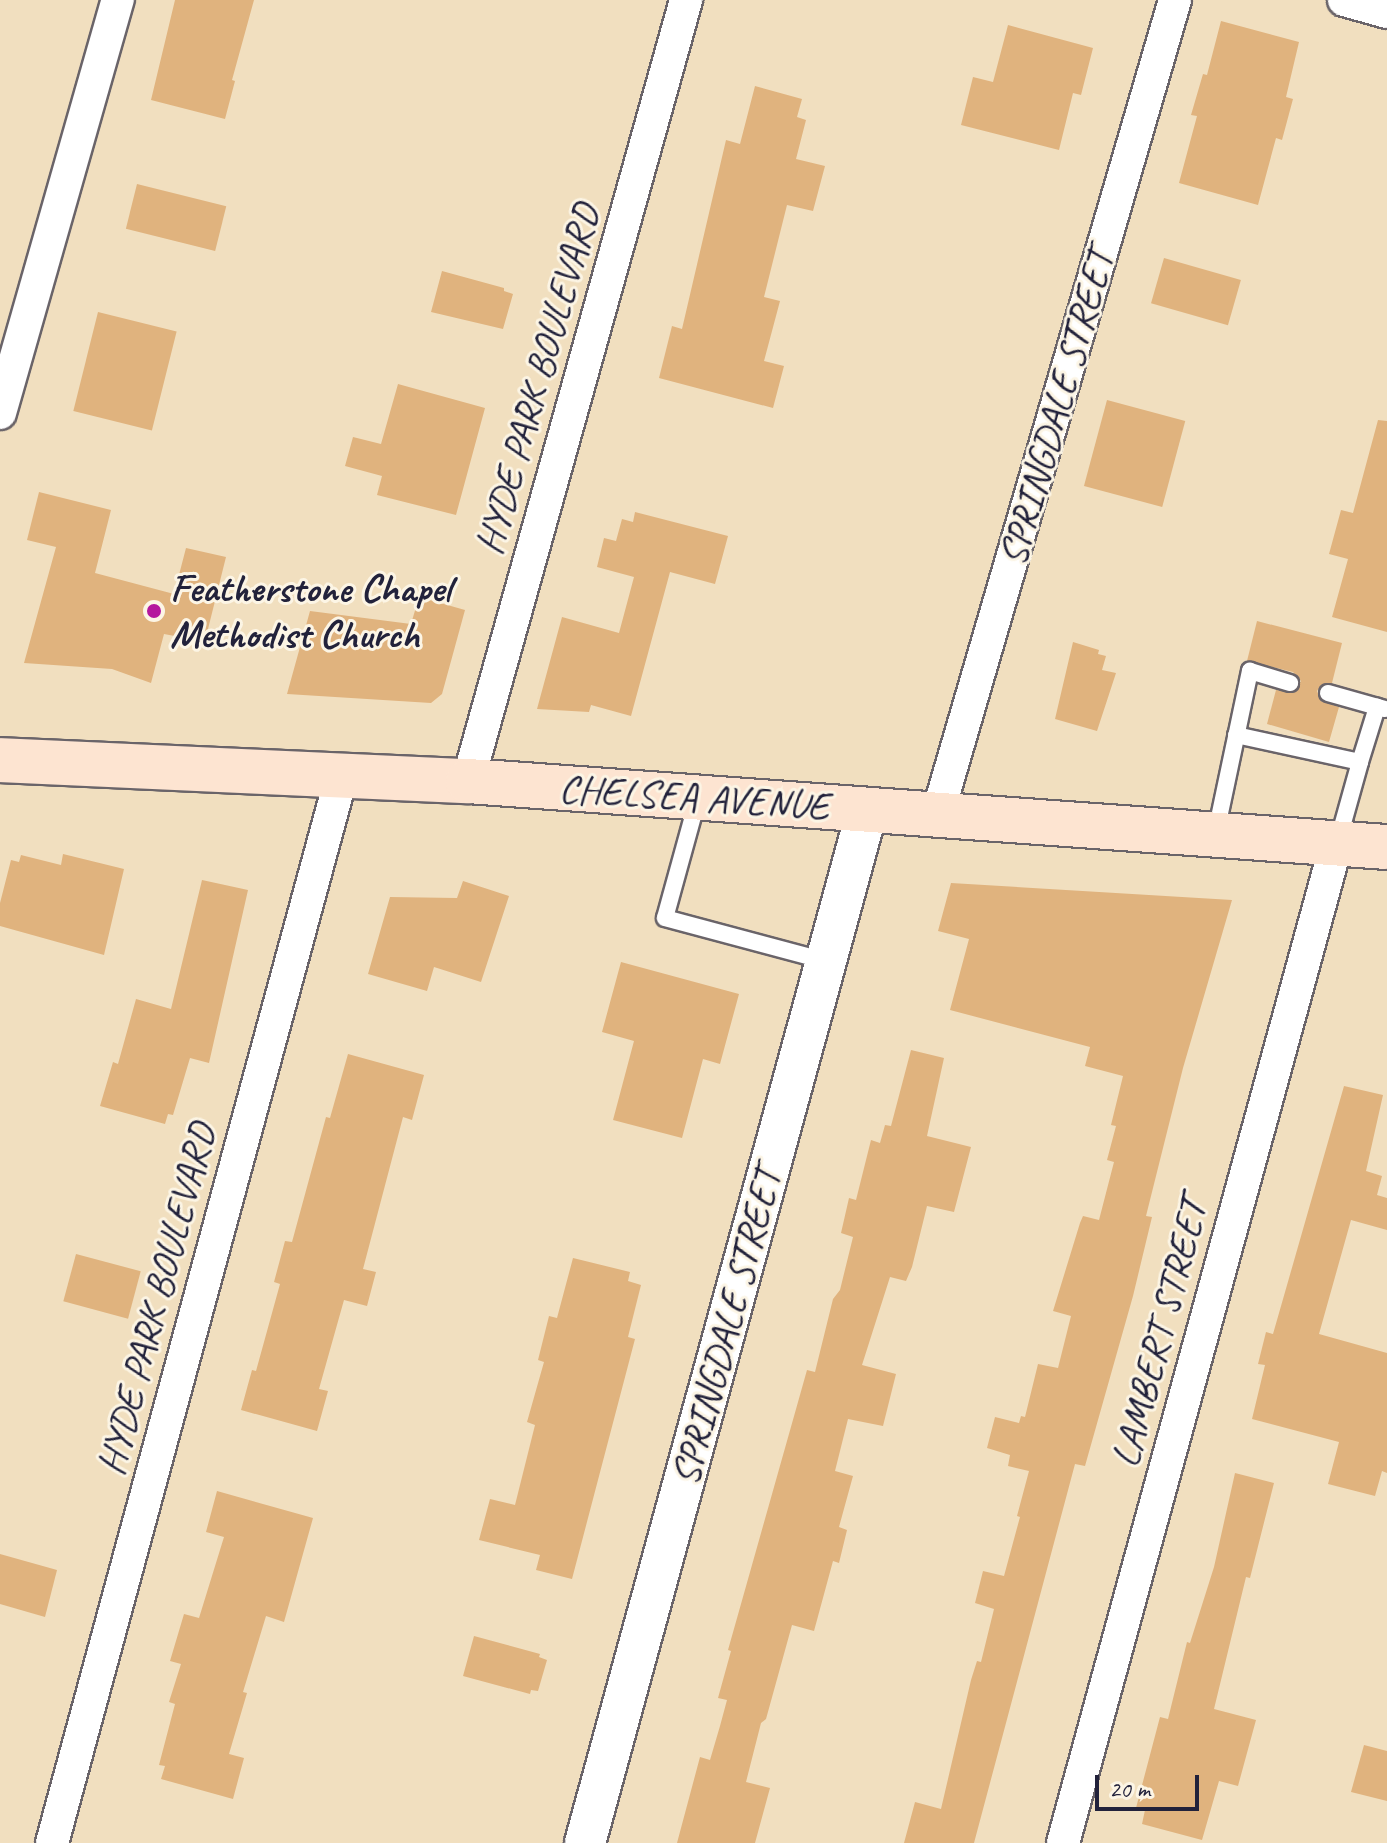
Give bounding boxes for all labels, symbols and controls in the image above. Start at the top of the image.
street label: HYDE PARK BOULEVARD [464,199,610,559]
street label: SPRINGDALE STREET [988,245,1124,571]
place label: Featherstone Chapel Methodist Church [170,564,452,658]
marker: Featherstone Chapel Methodist Church [145,602,163,620]
street label: CHELSEA AVENUE [558,764,830,830]
street label: HYDE PARK BOULEVARD [86,1118,226,1480]
street label: SPRINGDALE STREET [661,1164,791,1490]
street label: LAMBERT STREET [1100,1194,1218,1472]
scale bar [1099,1759,1203,1809]
text: 20 m [1109,1774,1150,1804]

